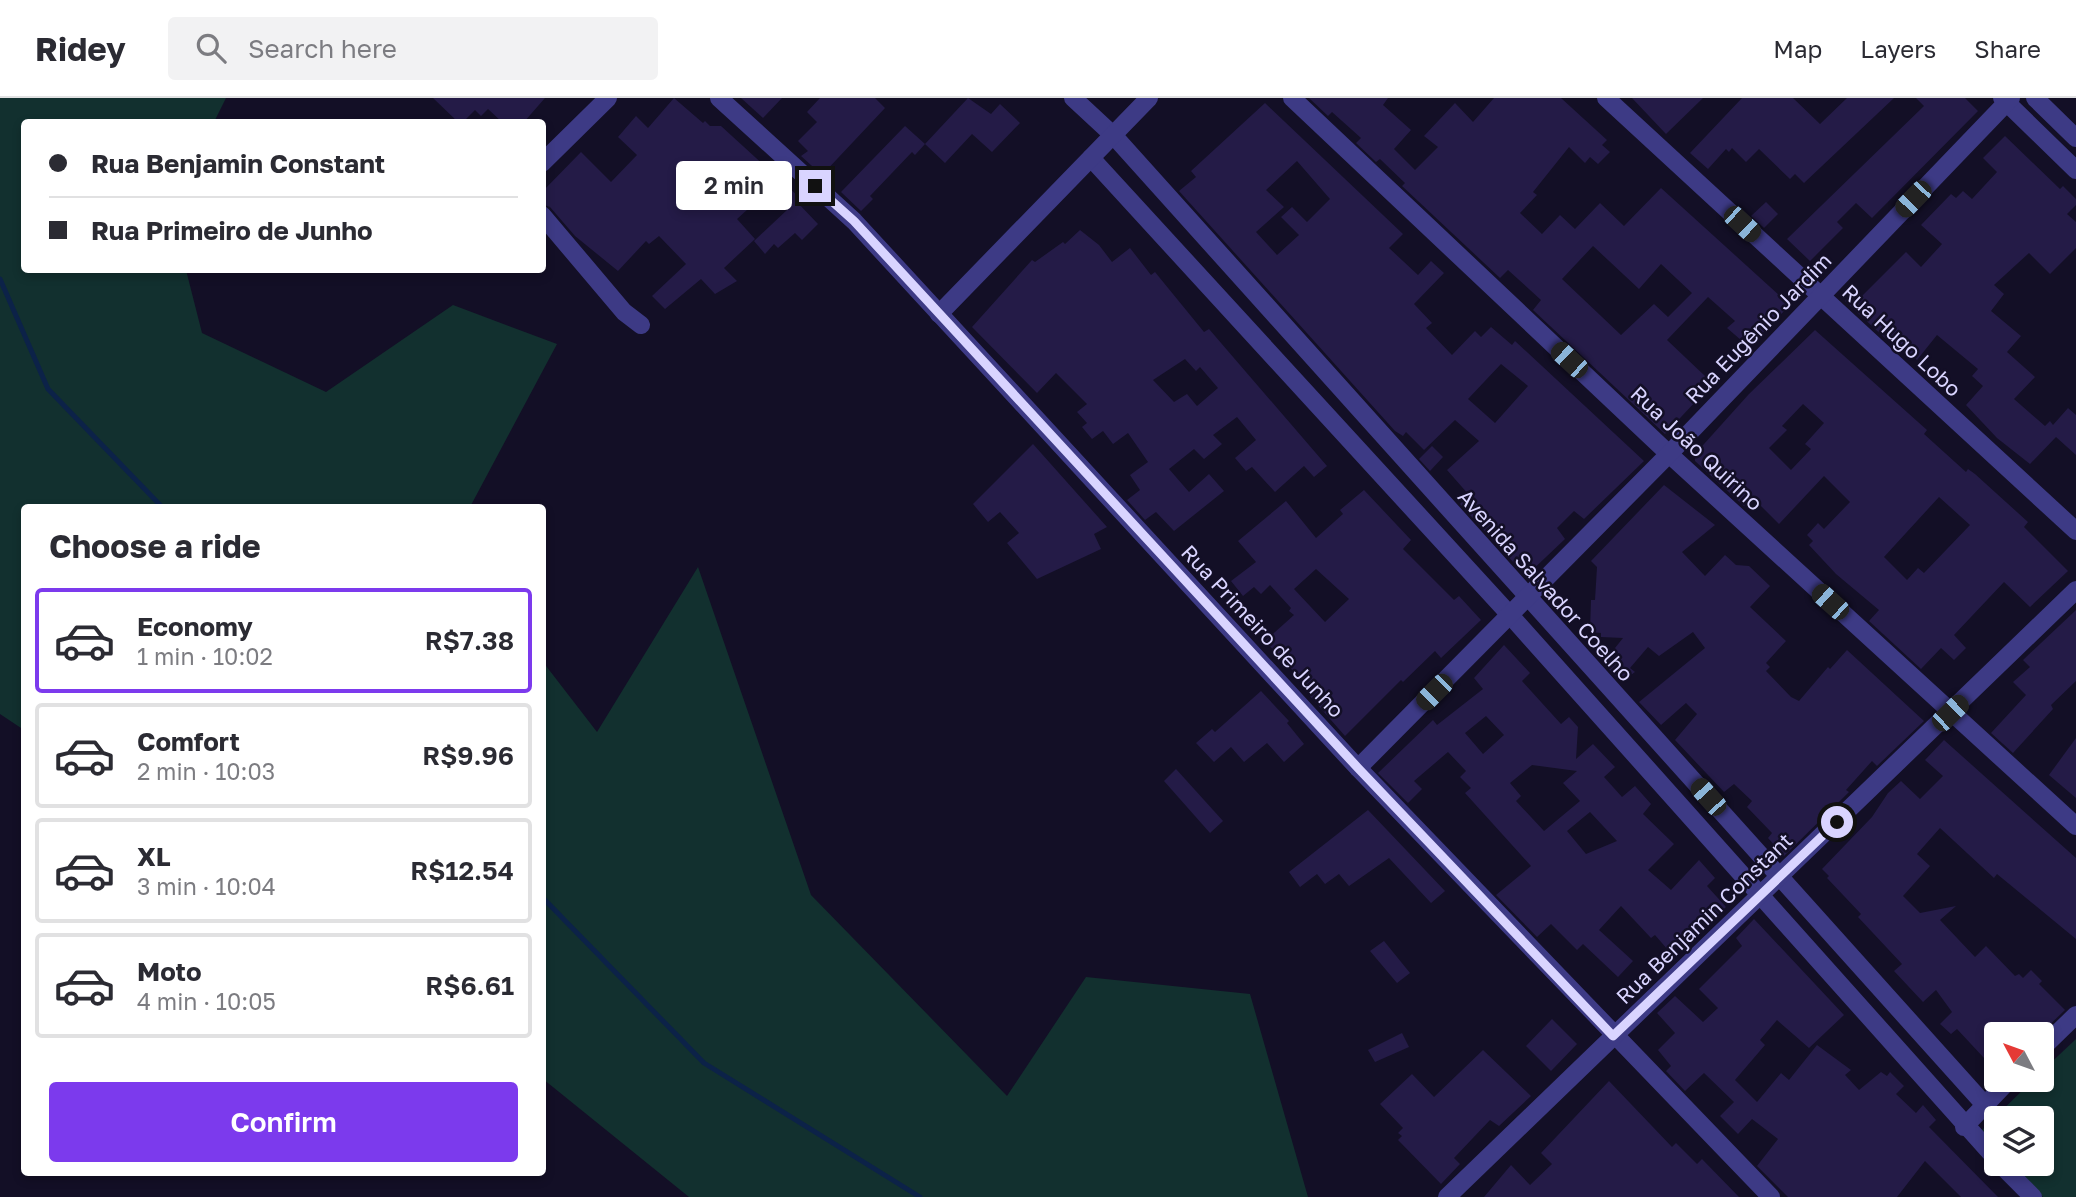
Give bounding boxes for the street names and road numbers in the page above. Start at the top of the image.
street label: Rua Eugênio Jardim [1679,247,1837,409]
street label: Rua Hugo Lobo [1837,278,1967,402]
street label: Rua João Quirino [1626,380,1768,516]
street label: Avenida Salvador Coelho [1453,483,1639,687]
street label: Rua Primeiro de Junho [1176,539,1350,723]
street label: Rua Benjamin Constant [1610,827,1798,1009]

